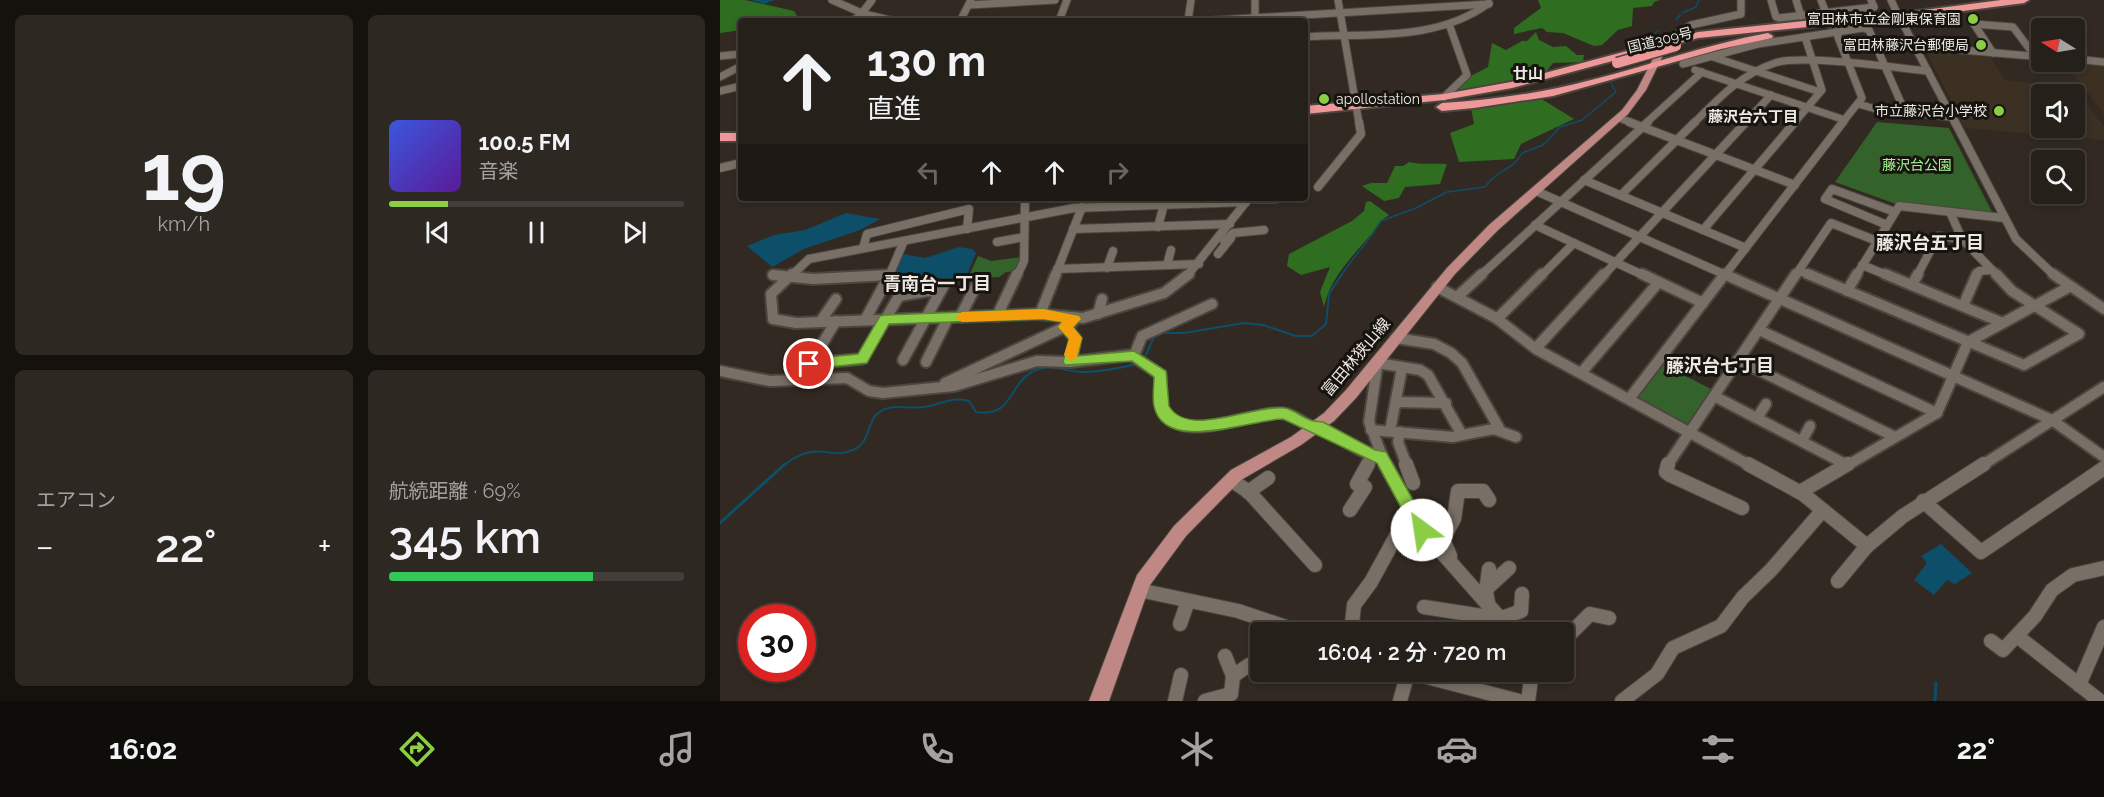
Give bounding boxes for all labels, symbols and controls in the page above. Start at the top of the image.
place label: 富田林市立金剛東保育園 [1807,11,1961,27]
marker: 富田林市立金剛東保育園 [1966,12,1980,26]
north arrow [2031,18,2085,72]
map controls [2031,18,2085,204]
street label: 国道309号 [1626,24,1694,56]
text: 130 m [867,37,986,86]
place label: 富田林藤沢台郵便局 [1843,37,1969,53]
marker: 富田林藤沢台郵便局 [1974,38,1988,52]
icon: ahead [768,42,846,120]
district label: 廿山 [1513,65,1543,83]
button: sound [2031,84,2085,138]
place label: apollostation [1336,91,1420,107]
marker: apollostation [1317,92,1331,106]
text: 直進 [867,93,921,124]
place label: 市立藤沢台小学校 [1875,103,1987,119]
marker: 市立藤沢台小学校 [1992,104,2006,118]
district label: 藤沢台六丁目 [1708,108,1798,126]
text: 19 [142,127,226,218]
text: 100.5 FM [479,129,570,155]
button: search [2031,150,2085,204]
icon: left [912,156,945,189]
icon: ahead [975,156,1008,189]
icon: ahead [1038,156,1071,189]
icon: right [1101,156,1134,189]
park label: 藤沢台公園 [1882,157,1952,173]
text: 音楽 [479,159,519,183]
text: km/h [157,212,210,236]
icon: previous [421,216,454,249]
icon: pause [520,216,553,249]
icon: next [618,216,651,249]
district label: 藤沢台五丁目 [1876,232,1984,253]
district label: 青南台一丁目 [883,273,991,294]
street label: 富田林狭山線 [1318,314,1394,400]
pin [783,338,834,389]
icon: arrive [792,347,825,380]
district label: 藤沢台七丁目 [1666,355,1774,376]
text: 航続距離 · 69% [389,479,521,503]
text: エアコン [36,488,116,512]
position arrow [1390,498,1454,562]
text: 345 km [389,511,541,564]
text: 22° [155,520,217,573]
text: − [36,527,54,566]
text: + [318,527,331,566]
speed limit sign: 30 [738,604,816,682]
text: 16:04 · 2 分 · 720 m [1318,639,1506,665]
icon: directions [396,728,438,770]
icon: music [656,728,698,770]
icon: phone [916,728,958,770]
icon: climate [1176,728,1218,770]
icon: car [1436,728,1478,770]
icon: filters [1697,728,1739,770]
text: 16:02 [109,734,177,765]
text: 22° [1957,734,1995,765]

